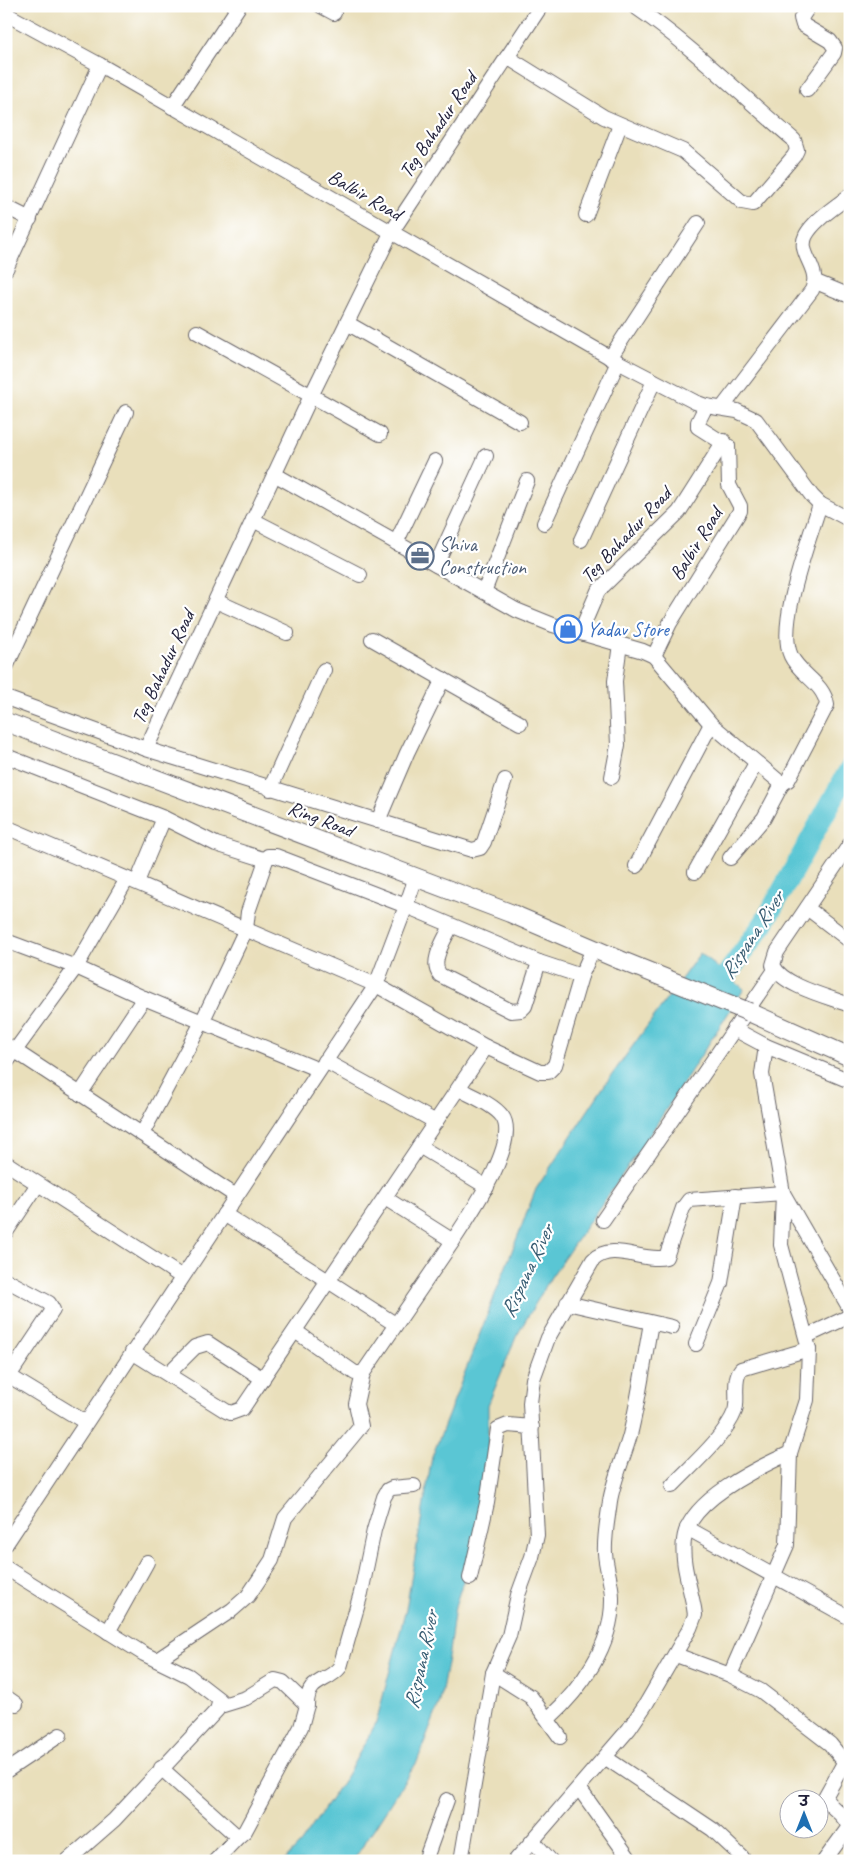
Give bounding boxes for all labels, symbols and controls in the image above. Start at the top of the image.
street label: Teg Bahadur Road [393,65,484,183]
street label: Balbir Road [324,164,409,228]
street label: Teg Bahadur Road [575,479,679,588]
street label: Balbir Road [664,500,730,585]
place label: Shiva Construction [439,532,527,580]
office icon: Shiva Construction [405,541,435,571]
street label: Teg Bahadur Road [126,603,201,728]
shop icon: Yadav Store [553,614,583,644]
place label: Yadav Store [587,617,670,642]
street label: Ring Road [285,795,360,844]
water label: Rispana River [714,884,792,983]
water label: Rispana River [494,1218,561,1321]
water label: Rispana River [398,1606,445,1711]
north arrow [778,1790,828,1840]
text: उ [797,1793,810,1810]

